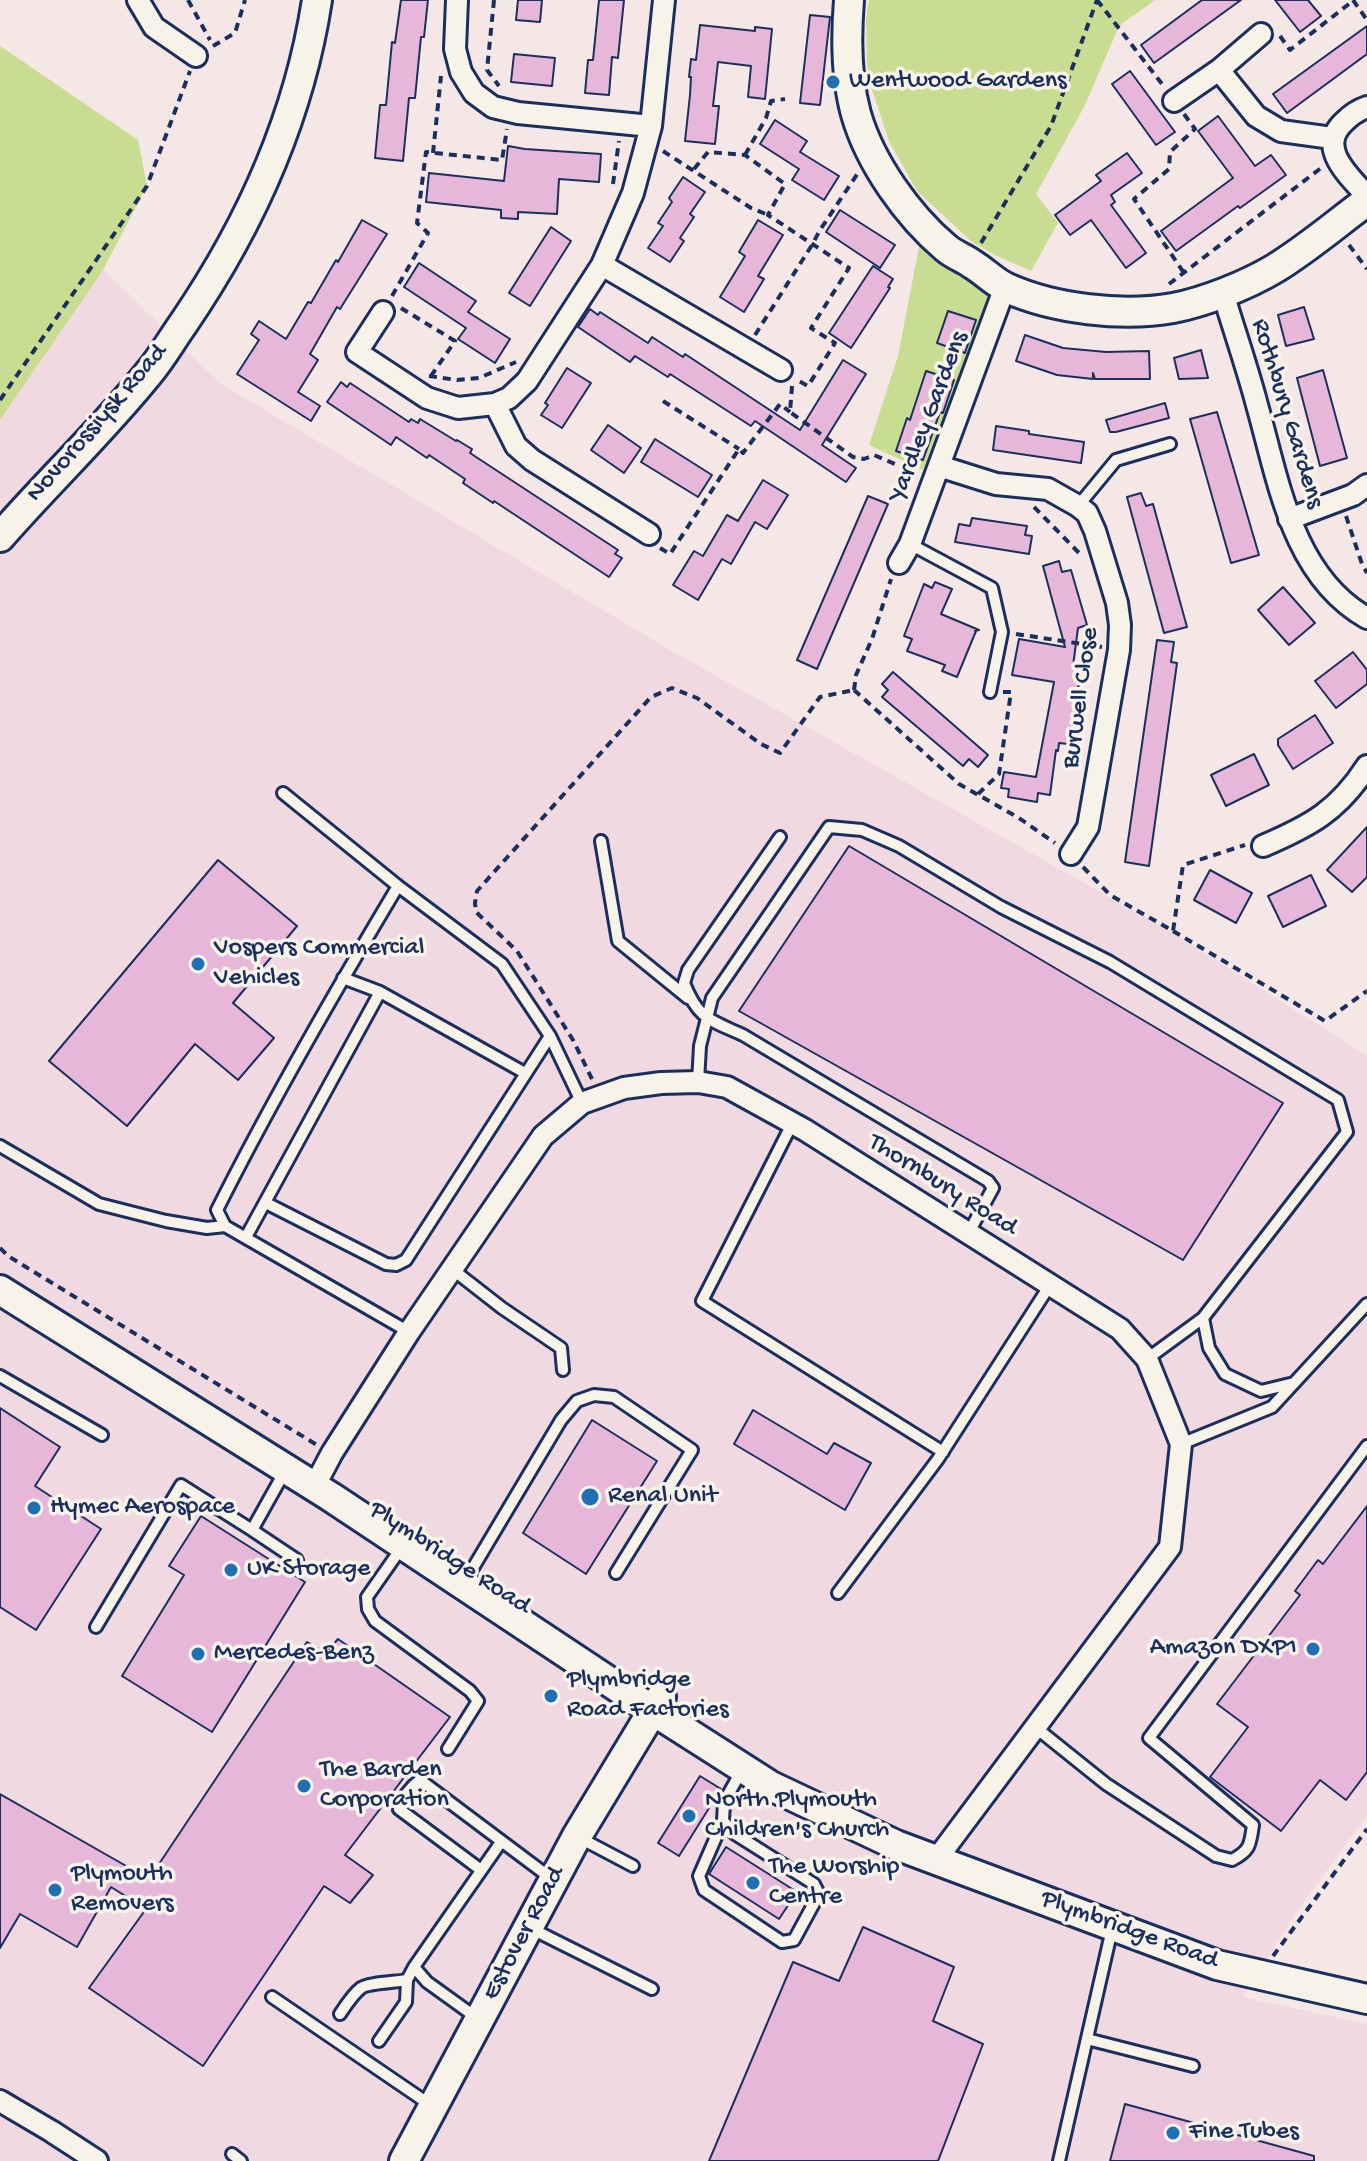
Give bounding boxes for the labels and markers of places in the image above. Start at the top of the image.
place label: Wentwood Gardens [849,66,1067,98]
marker: Wentwood Gardens [824,73,842,91]
place label: Vospers Commercial Vehicles [214,933,424,994]
marker: Vospers Commercial Vehicles [189,955,207,973]
place label: Renal Unit [608,1481,717,1513]
marker: Renal Unit [579,1486,601,1508]
place label: Hymec Aerospace [50,1492,235,1524]
marker: Hymec Aerospace [25,1499,43,1517]
place label: UK Storage [247,1554,370,1586]
marker: UK Storage [222,1561,240,1579]
place label: Amazon DXP1 [1150,1633,1297,1665]
place label: Mercedes-Benz [214,1638,374,1670]
marker: Amazon DXP1 [1304,1640,1322,1658]
marker: Mercedes-Benz [189,1645,207,1663]
place label: Plymbridge Road Factories [567,1665,728,1726]
marker: Plymbridge Road Factories [542,1687,560,1705]
place label: The Barden Corporation [320,1755,449,1816]
marker: The Barden Corporation [295,1777,313,1795]
place label: North Plymouth Children's Church [705,1785,889,1846]
marker: North Plymouth Children's Church [680,1807,698,1825]
place label: The Worship Centre [769,1852,899,1914]
place label: Plymouth Removers [71,1859,174,1920]
marker: The Worship Centre [744,1874,762,1892]
marker: Plymouth Removers [46,1881,64,1899]
place label: Fine Tubes [1189,2117,1299,2149]
marker: Fine Tubes [1164,2124,1182,2142]

